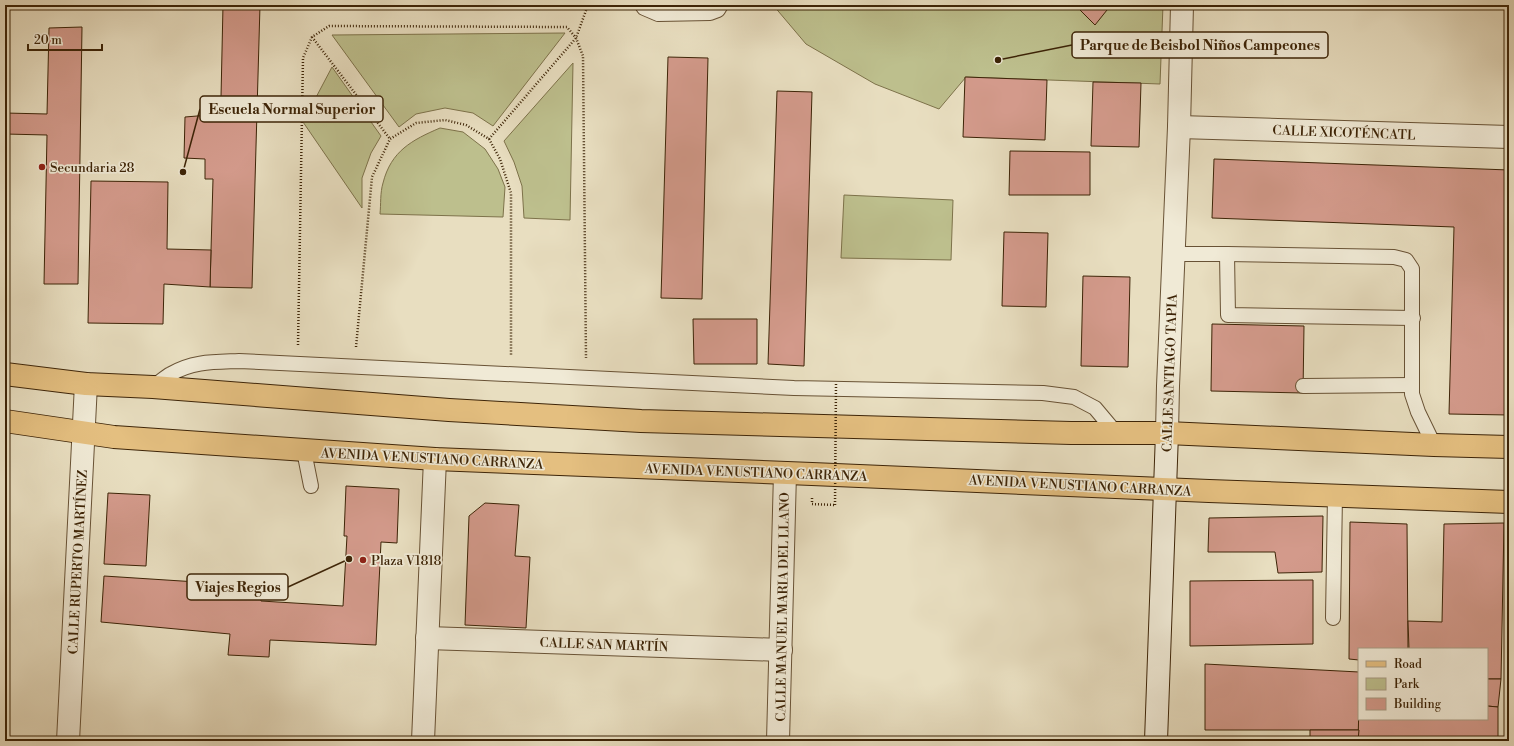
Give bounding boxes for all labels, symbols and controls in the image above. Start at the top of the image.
scale bar [28,26,102,52]
callout: Parque de Beisbol Niños Campeones [1072,32,1328,58]
text: 20 m [34,33,62,48]
text: Parque de Beisbol Niños Campeones [1080,37,1320,55]
callout: Escuela Normal Superior [200,96,383,122]
text: Escuela Normal Superior [208,101,376,119]
street label: CALLE XICOTÉNCATL [1272,122,1416,144]
place label: Secundaria 28 [50,160,135,176]
marker: Secundaria 28 [37,162,47,172]
street label: CALLE SANTIAGO TAPIA [1159,293,1181,452]
street label: AVENIDA VENUSTIANO CARRANZA [319,445,545,473]
street label: AVENIDA VENUSTIANO CARRANZA [643,461,869,485]
street label: CALLE RUPERTO MARTÍNEZ [64,469,91,655]
street label: AVENIDA VENUSTIANO CARRANZA [967,472,1193,500]
street label: CALLE MANUEL MARIA DEL LLANO [773,492,793,722]
place label: Plaza V1818 [371,553,441,569]
marker: Plaza V1818 [358,555,368,565]
callout: Viajes Regios [187,574,288,600]
text: Viajes Regios [194,579,281,597]
street label: CALLE SAN MARTÍN [539,634,669,655]
legend [1358,648,1488,720]
text: Road [1394,657,1422,672]
text: Park [1394,677,1420,692]
text: Building [1393,697,1442,712]

